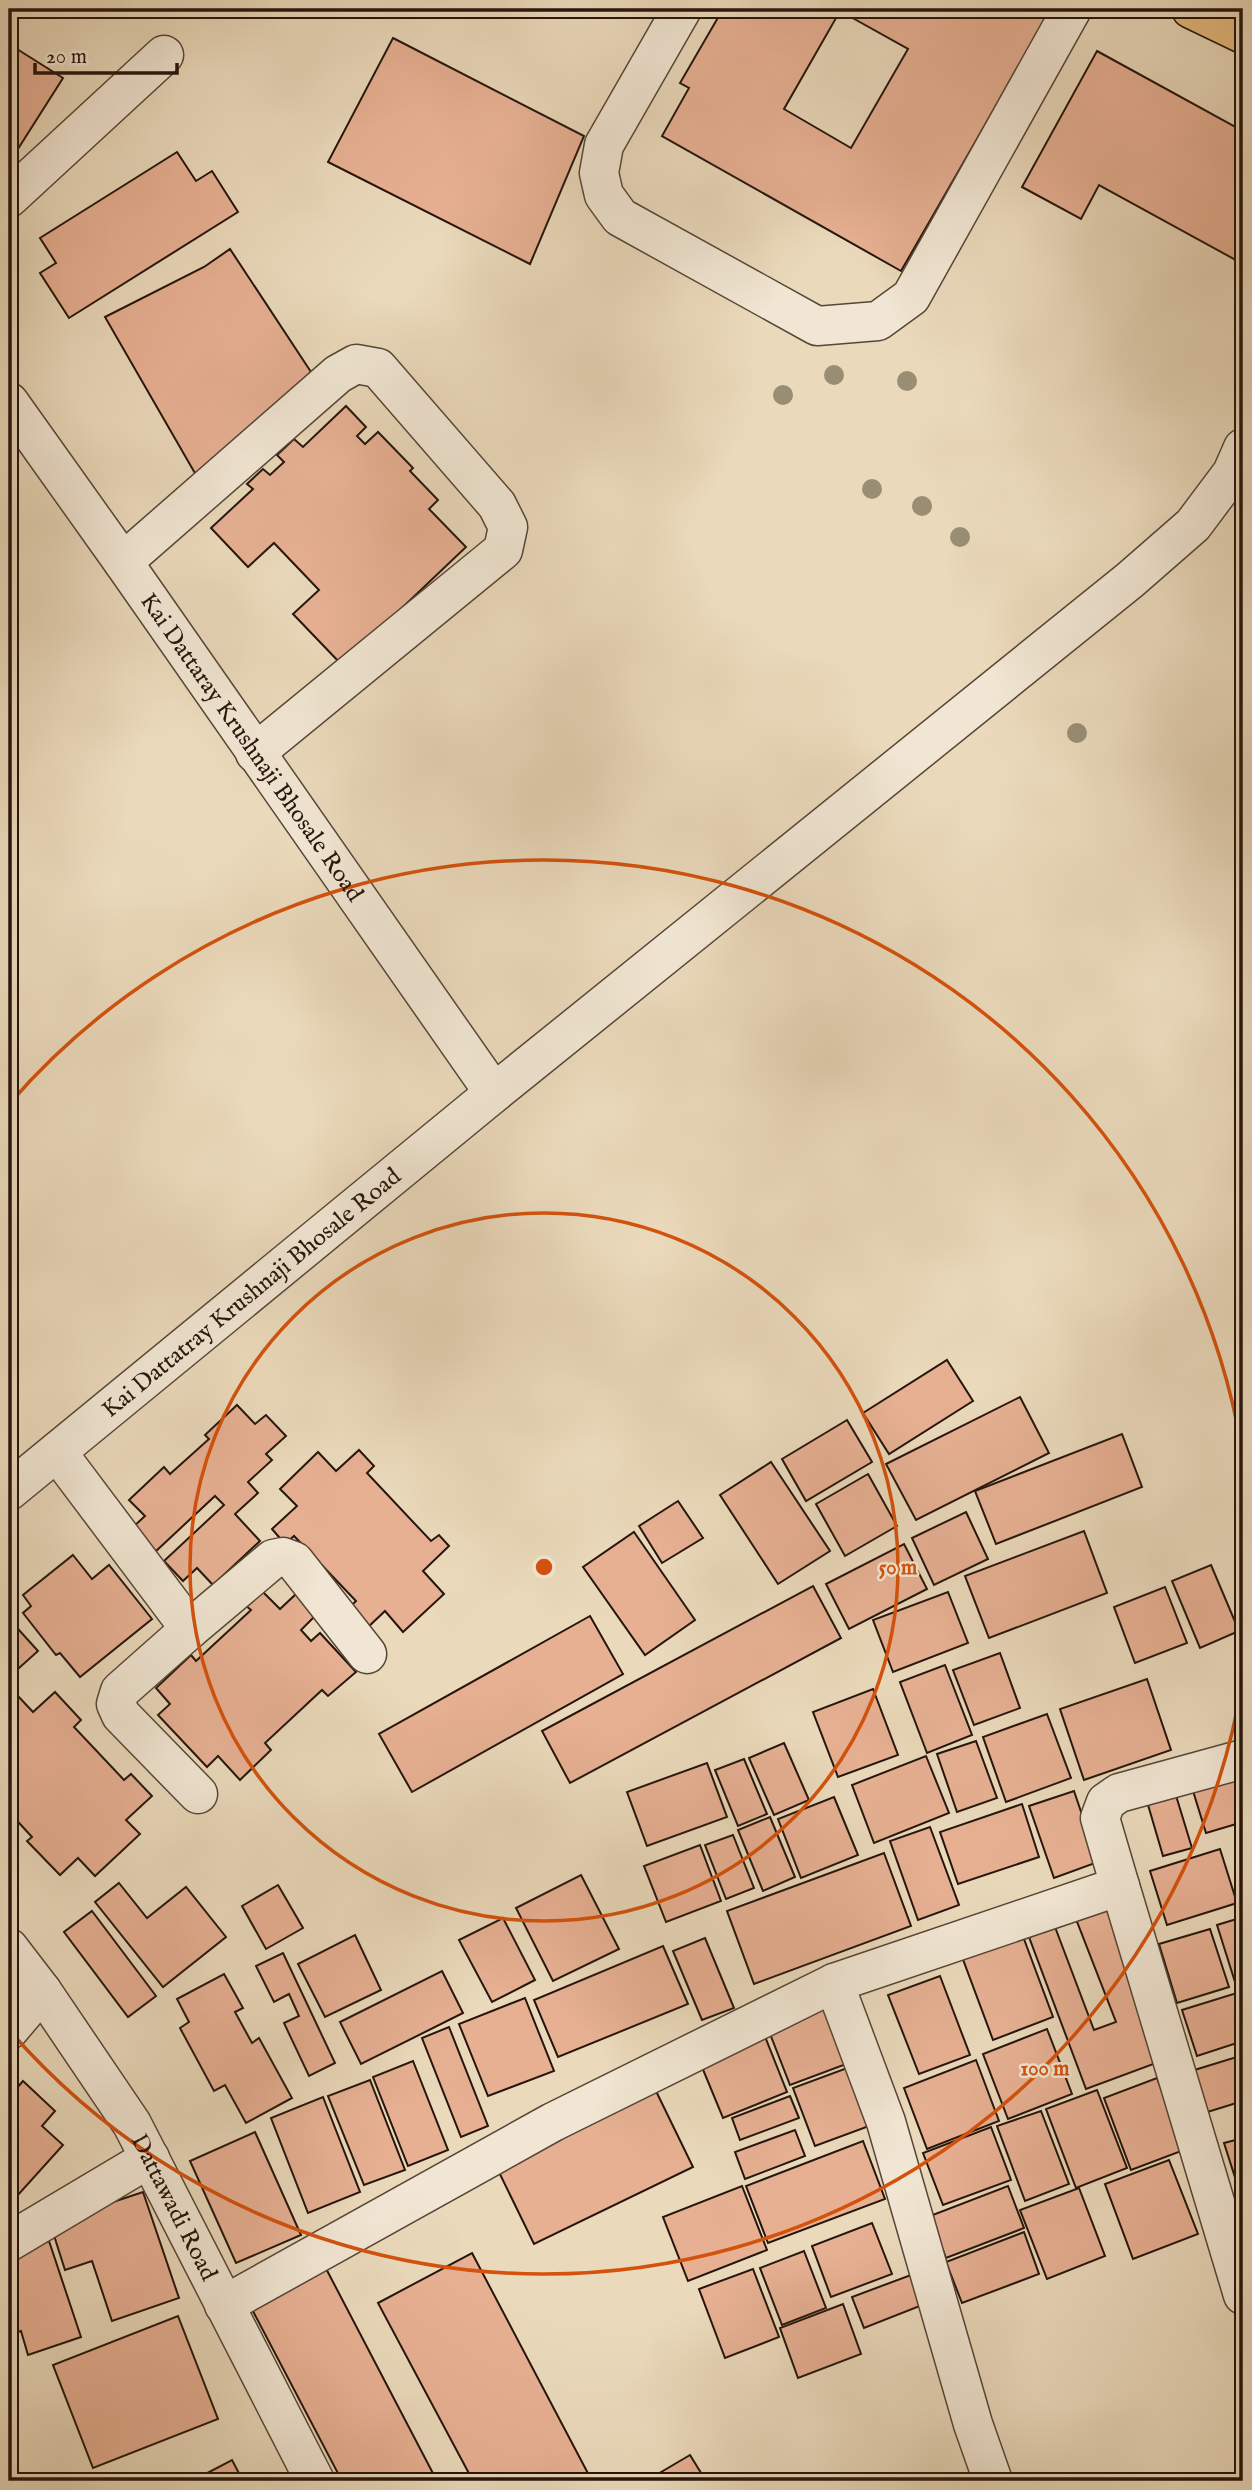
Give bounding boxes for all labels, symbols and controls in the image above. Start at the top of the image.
scale bar [35,32,177,76]
text: 20 m [46,44,87,71]
street label: Kai Dattaray Krushnaji Bhosale Road [132,587,370,908]
street label: Kai Dattatray Krushnaji Bhosale Road [96,1162,408,1425]
centre of rings [532,1555,556,1579]
text: 50 m [879,1555,918,1582]
text: 100 m [1020,2056,1070,2083]
street label: Dattawadi Road [123,2129,224,2287]

